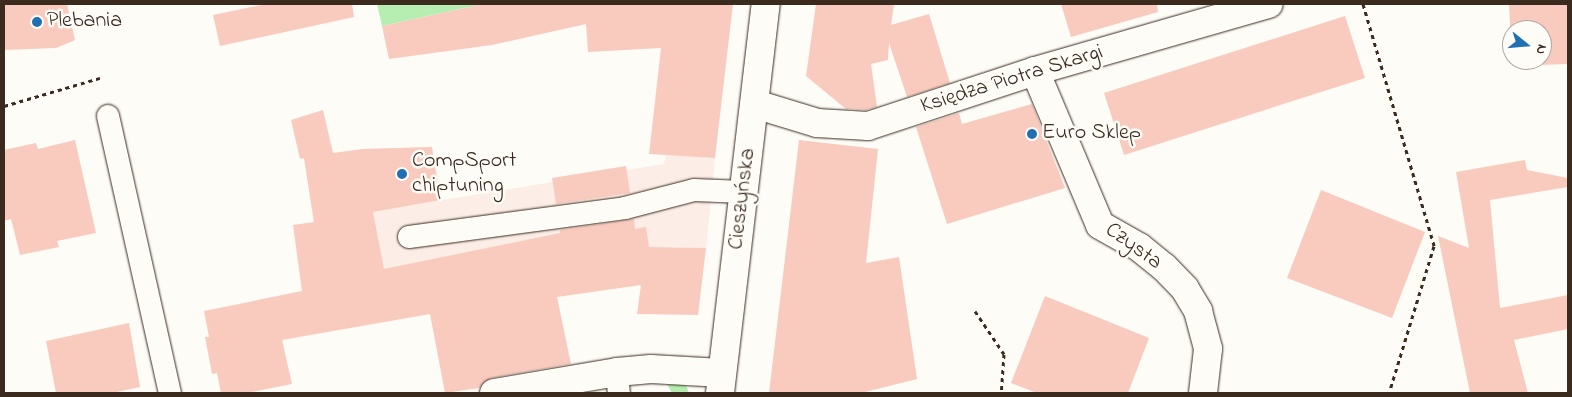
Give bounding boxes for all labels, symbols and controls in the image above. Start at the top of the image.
place label: Plebania [47,9,122,35]
marker: Plebania [31,16,43,28]
north arrow [1502,20,1552,70]
street label: Księdza Piotra Skargi [918,40,1106,120]
text: N [1529,42,1552,57]
place label: Euro Sklep [1042,121,1141,147]
marker: Euro Sklep [1026,128,1038,140]
street label: Cieszyńska [724,147,762,251]
place label: CompSport chiptuning [412,148,516,200]
marker: CompSport chiptuning [396,168,408,180]
street label: Czysta [1099,218,1167,276]

